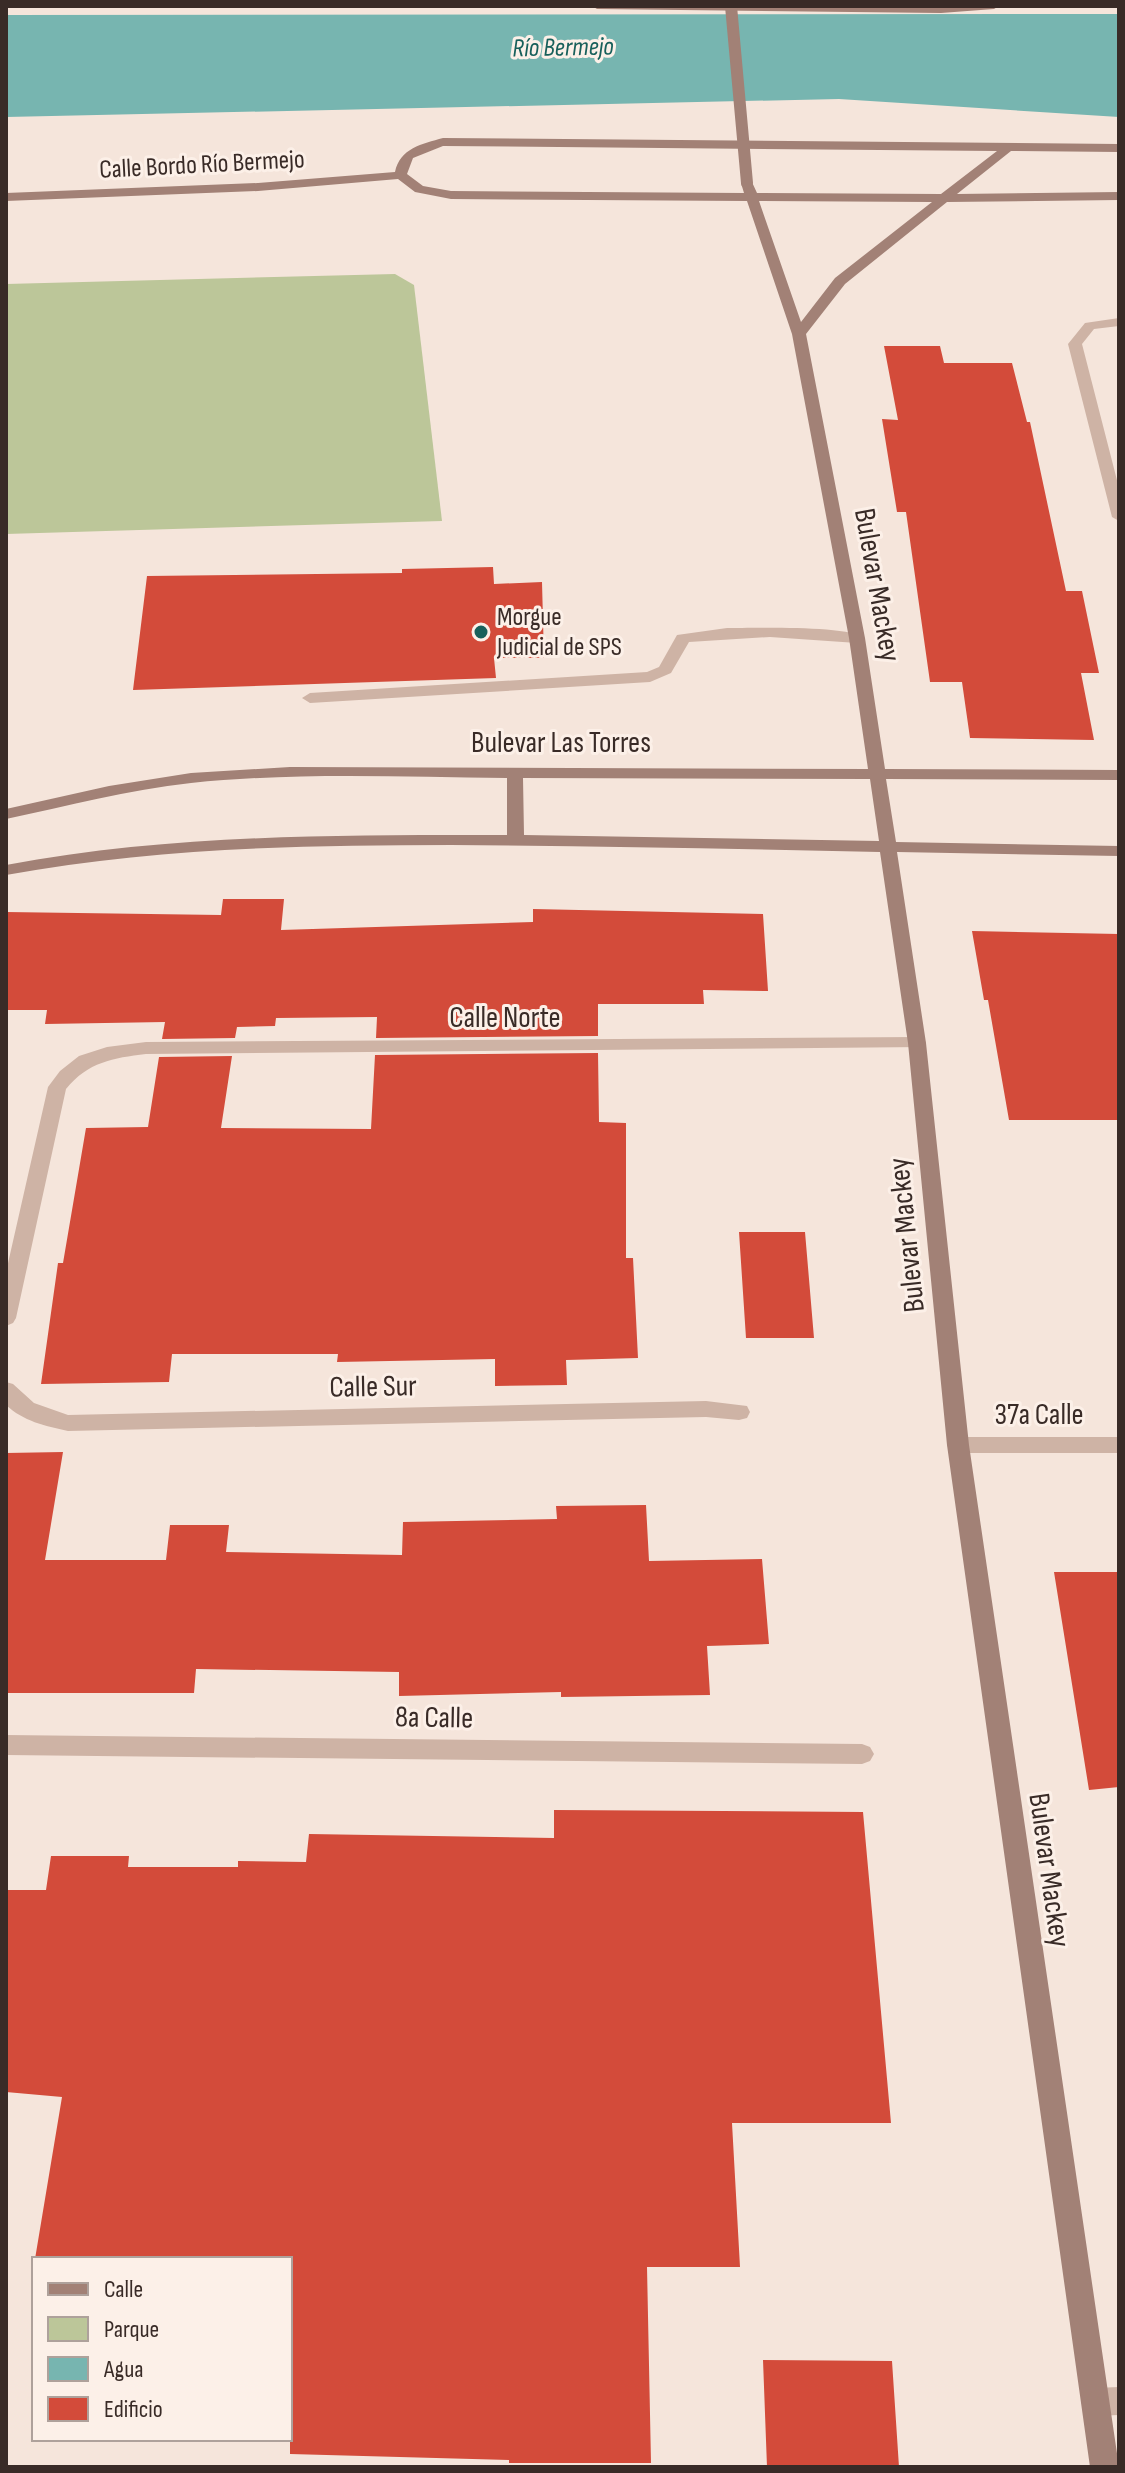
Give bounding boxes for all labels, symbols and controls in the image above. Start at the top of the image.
water label: Río Bermejo [512,32,614,64]
street label: Calle Bordo Río Bermejo [99,144,305,186]
street label: Bulevar Mackey [846,505,908,665]
place label: Morgue Judicial de SPS [496,602,622,663]
marker: Morgue Judicial de SPS [472,623,490,641]
street label: Bulevar Las Torres [471,725,651,761]
street label: Calle Norte [449,1000,561,1036]
street label: Bulevar Mackey [881,1156,933,1314]
street label: Calle Sur [329,1368,417,1406]
street label: 37a Calle [994,1397,1084,1433]
street label: 8a Calle [395,1699,473,1737]
street label: Bulevar Mackey [1020,1791,1078,1950]
legend [32,2257,292,2441]
text: Calle [104,2275,143,2304]
text: Parque [104,2315,159,2344]
text: Agua [103,2355,143,2384]
text: Edificio [104,2395,163,2424]

